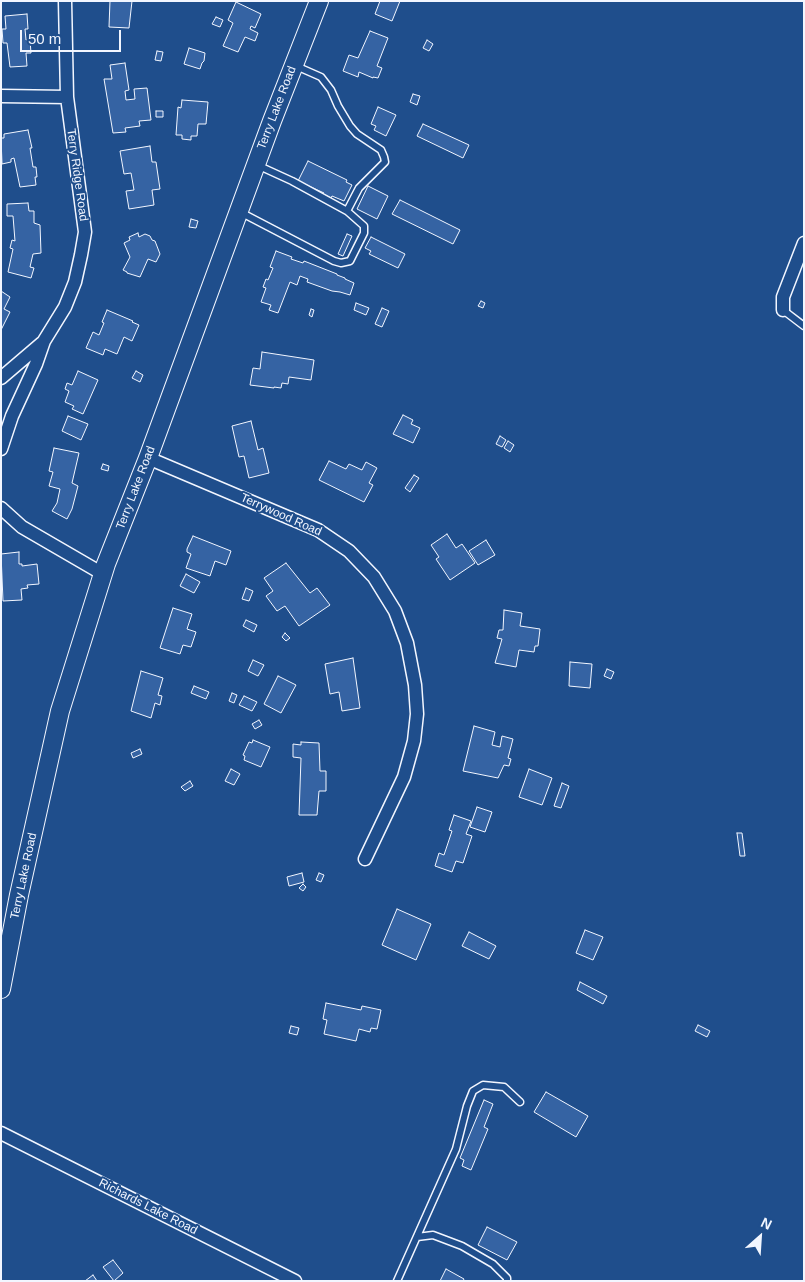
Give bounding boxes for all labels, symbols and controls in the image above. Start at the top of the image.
scale bar [22,20,124,52]
text: 50 m [28,30,61,47]
street label: Terry Lake Road [255,64,299,152]
street label: Terry Ridge Road [63,128,91,222]
street label: Terry Lake Road [114,444,158,532]
street label: Terrywood Road [238,491,324,539]
street label: Terry Lake Road [8,831,40,921]
street label: Richards Lake Road [96,1176,200,1238]
north arrow [735,1212,785,1262]
text: N [759,1214,775,1233]

